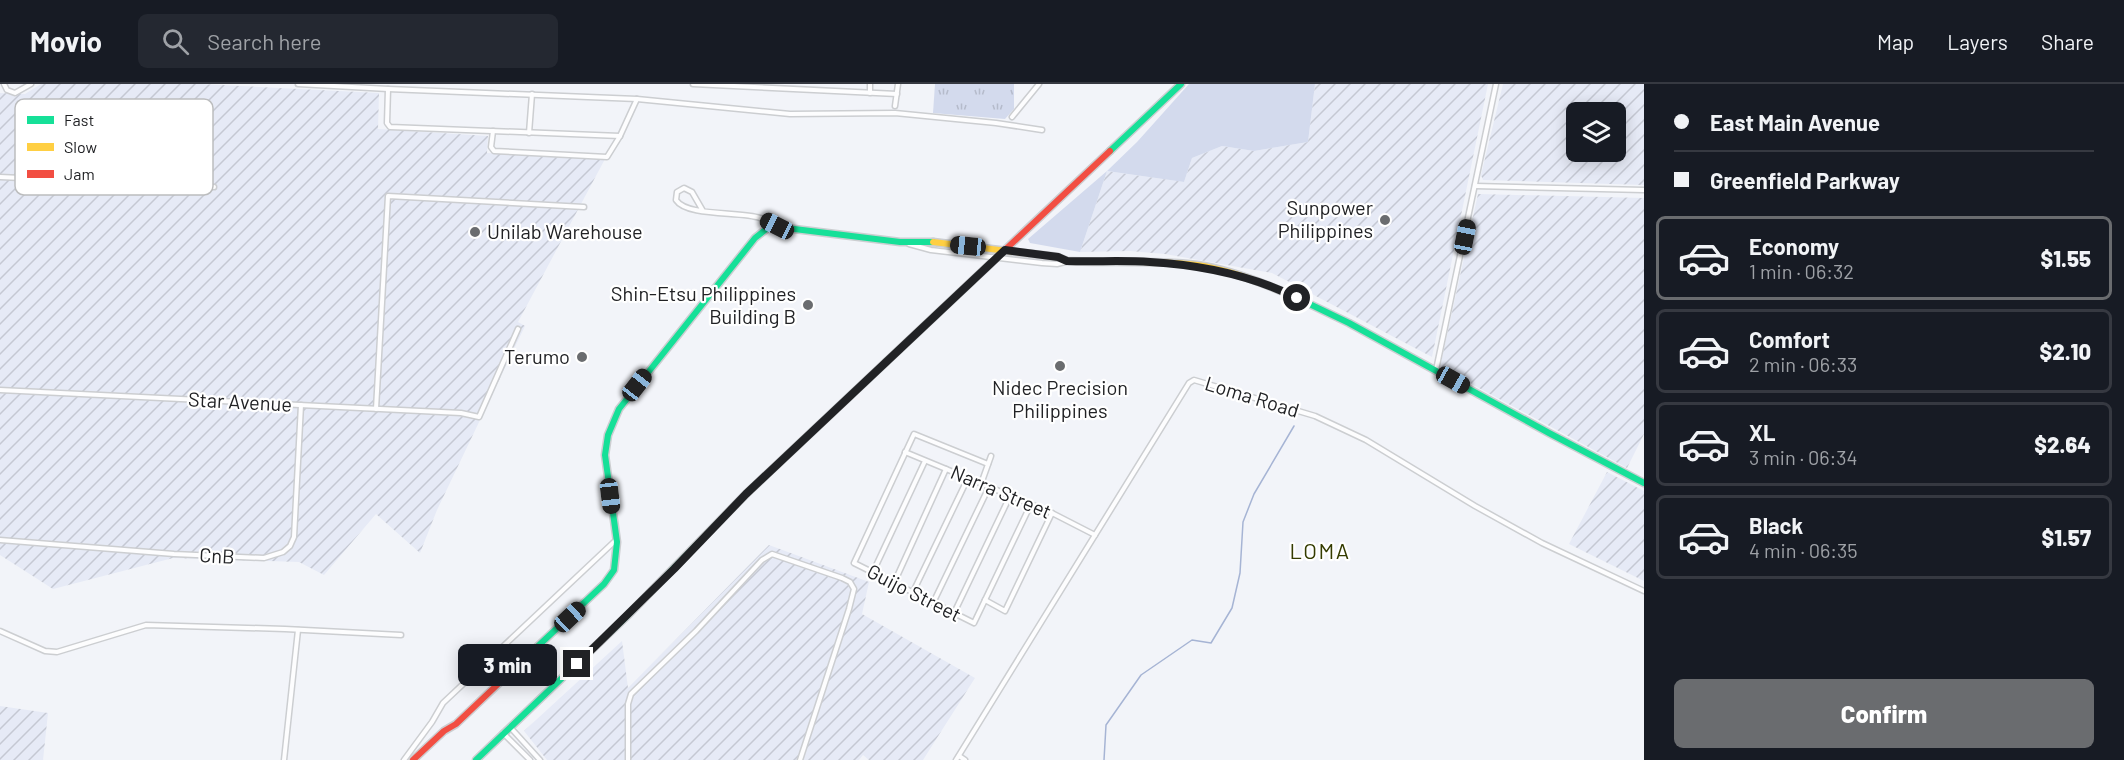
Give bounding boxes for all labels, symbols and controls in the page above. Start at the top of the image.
search box [138,14,558,68]
text: Movio [30,24,102,58]
icon: search [159,25,192,58]
text: Search here [207,28,322,54]
text: Map [1877,29,1914,54]
text: Layers [1947,29,2008,54]
text: Share [2041,29,2094,54]
legend [15,99,213,195]
map controls [1566,102,1626,162]
button: layers [1566,102,1626,162]
text: East Main Avenue [1710,109,1880,135]
text: Fast [64,110,94,129]
text: Slow [64,137,97,156]
text: Jam [64,164,95,183]
text: Greenfield Parkway [1710,167,1900,193]
place label: Sunpower Philippines [1278,195,1373,242]
car [757,210,797,242]
marker: Sunpower Philippines [1378,213,1392,227]
car [1453,218,1477,256]
place label: Unilab Warehouse [487,219,643,243]
marker: Unilab Warehouse [468,225,482,239]
icon: car [1677,231,1731,285]
text: Economy [1749,233,1839,259]
car [949,235,987,257]
text: $1.55 [2041,245,2091,271]
text: 1 min · 06:32 [1749,259,1854,283]
place label: Shin-Etsu Philippines Building B [611,281,796,328]
route start [1283,284,1310,311]
marker: Shin-Etsu Philippines Building B [801,298,815,312]
icon: car [1677,324,1731,378]
text: Comfort [1749,326,1830,352]
text: $2.10 [2040,338,2091,364]
place label: Terumo [504,344,570,368]
marker: Terumo [575,350,589,364]
text: 2 min · 06:33 [1749,352,1857,376]
marker: Nidec Precision Philippines [1053,359,1067,373]
car [1433,363,1473,397]
car [619,365,655,405]
street label: Loma Road [1202,370,1302,422]
place label: Nidec Precision Philippines [992,375,1128,422]
street label: Star Avenue [187,386,293,416]
icon: car [1677,417,1731,471]
text: XL [1749,419,1775,445]
text: $2.64 [2034,431,2091,457]
text: 3 min · 06:34 [1749,445,1858,469]
street label: Narra Street [947,459,1055,523]
car [599,477,621,515]
icon: car [1677,510,1731,564]
text: Black [1749,512,1803,538]
text: $1.57 [2042,524,2091,550]
district label: LOMA [1289,537,1351,563]
text: 4 min · 06:35 [1749,538,1858,562]
street label: CnB [199,542,235,568]
street label: Guijo Street [863,558,966,626]
car [551,598,589,636]
callout: 3 min [457,643,556,685]
route end [563,650,590,677]
text: 3 min [484,653,531,677]
button: Confirm [1674,679,2094,748]

